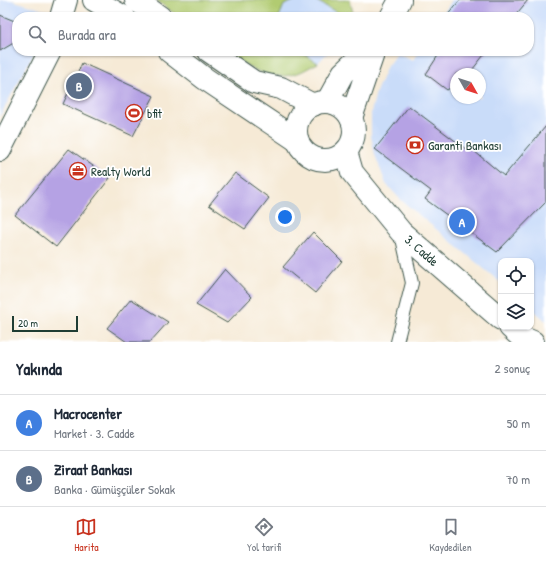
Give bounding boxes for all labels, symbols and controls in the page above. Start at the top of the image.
search box [12,12,534,56]
icon: search [26,23,48,45]
text: Burada ara [58,24,116,45]
north arrow [450,68,486,104]
pin: B [66,71,92,101]
sports icon: bfit [124,103,144,123]
place label: bfit [147,104,163,122]
bank icon: Garanti Bankası [405,135,425,155]
place label: Garanti Bankası [428,136,502,154]
office icon: Realty World [68,161,88,181]
place label: Realty World [91,162,150,180]
your location [275,207,295,227]
pin: A [449,207,475,237]
street label: 3. Cadde [401,231,443,270]
map controls [498,258,534,330]
button: locate [498,258,534,294]
button: layers [498,294,534,330]
scale bar [12,314,78,333]
text: 20 m [18,316,38,330]
text: Yakında [16,357,62,380]
text: 2 sonuç [495,359,530,377]
text: Macrocenter [54,403,122,424]
text: A [26,414,32,432]
text: 50 m [507,414,530,432]
text: Market · 3. Cadde [54,424,135,442]
text: Ziraat Bankası [54,459,133,480]
text: B [26,470,32,488]
text: 70 m [506,470,530,488]
text: Banka · Gümüşçüler Sokak [54,480,175,498]
tab: Harita [74,516,98,554]
tab: Yol tarifi [247,516,281,554]
tab: Kaydedilen [429,516,472,554]

